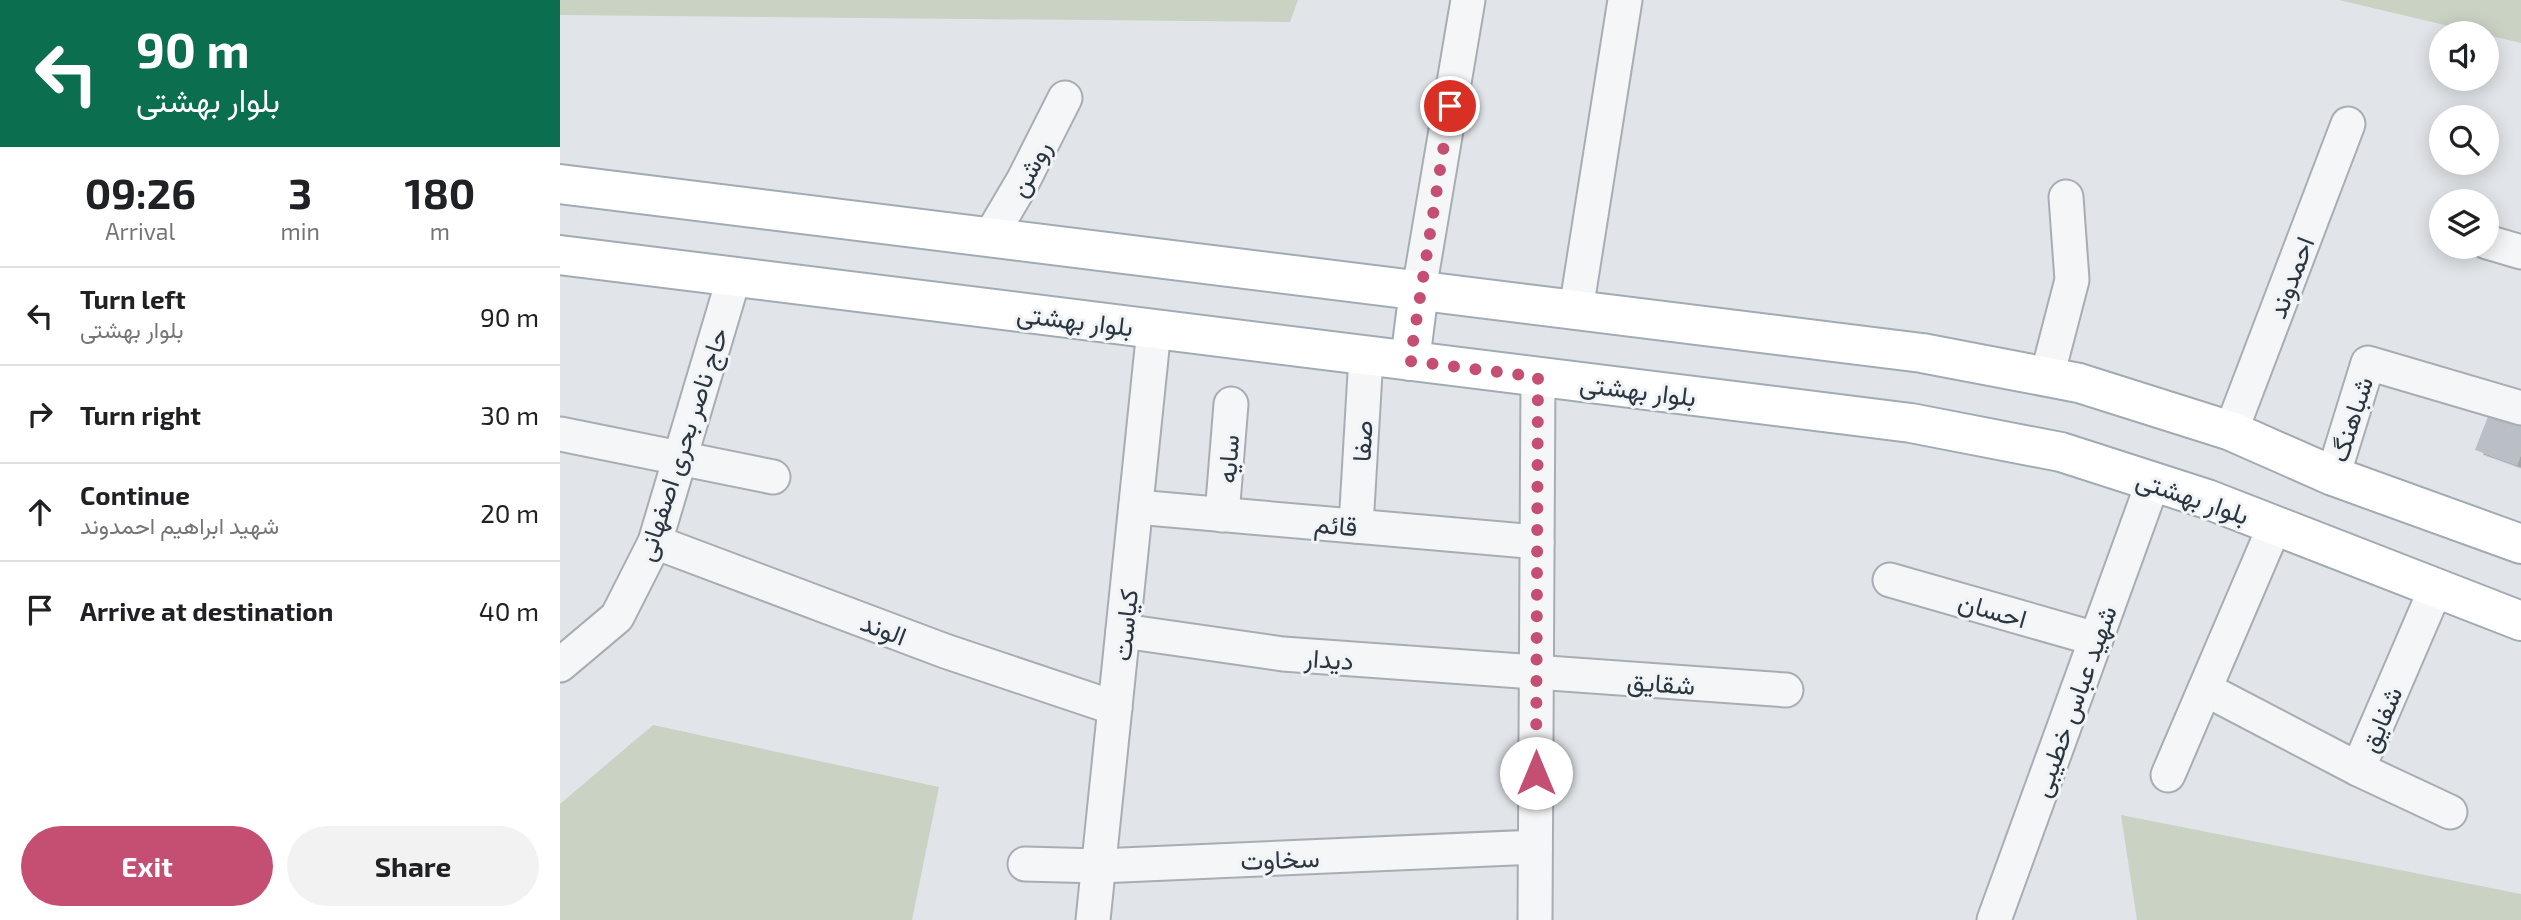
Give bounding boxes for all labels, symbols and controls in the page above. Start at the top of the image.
text: 90 m [136,19,250,78]
map controls [2429,21,2499,259]
button: sound [2429,21,2499,91]
icon: left [21,28,112,119]
pin [1420,76,1480,136]
text: بلوار بهشتی [136,80,280,118]
icon: arrive [1431,87,1469,125]
button: search [2429,105,2499,175]
street label: روشن [1001,135,1058,202]
text: 09:26 [85,167,196,217]
text: 3 [288,167,312,217]
text: 180 [405,167,475,217]
button: layers [2429,189,2499,259]
text: Arrival [105,217,175,245]
text: min [281,217,320,245]
text: m [430,217,450,245]
street label: احمدوند [2260,232,2322,323]
text: Turn left [80,283,186,314]
street label: بلوار بهشتی [1015,296,1135,343]
icon: left [21,297,59,335]
text: 90 m [480,301,539,332]
text: بلوار بهشتی [80,315,184,343]
street label: حاج ناصر بحری اصفهانی [629,323,737,566]
street label: بلوار بهشتی [1578,366,1698,413]
street label: شباهنگ [2322,373,2379,466]
icon: right [21,395,59,433]
text: Turn right [80,399,201,430]
text: 30 m [480,399,539,430]
street label: صفا [1344,419,1378,463]
street label: سایه [1210,434,1245,485]
street label: بلوار بهشتی [2132,462,2253,532]
text: Continue [80,479,190,510]
icon: ahead [21,493,59,531]
text: 20 m [480,497,539,528]
street label: قائم [1313,507,1359,544]
text: شهید ابراهیم احمدوند [80,511,279,539]
street label: احسان [1955,584,2031,634]
street label: کیاست [1105,587,1144,663]
icon: arrive [21,591,59,629]
text: Arrive at destination [80,595,333,626]
text: 40 m [479,595,539,626]
street label: شهید عباس خطیبی [2024,601,2124,801]
street label: الوند [856,605,911,653]
street label: دیدار [1302,641,1355,677]
street label: شقایق [1626,664,1696,702]
street label: شفایق [2352,681,2409,757]
position arrow [1499,736,1573,810]
button: Exit [21,826,273,906]
button: Share [287,826,539,906]
street label: سخاوت [1240,841,1320,877]

